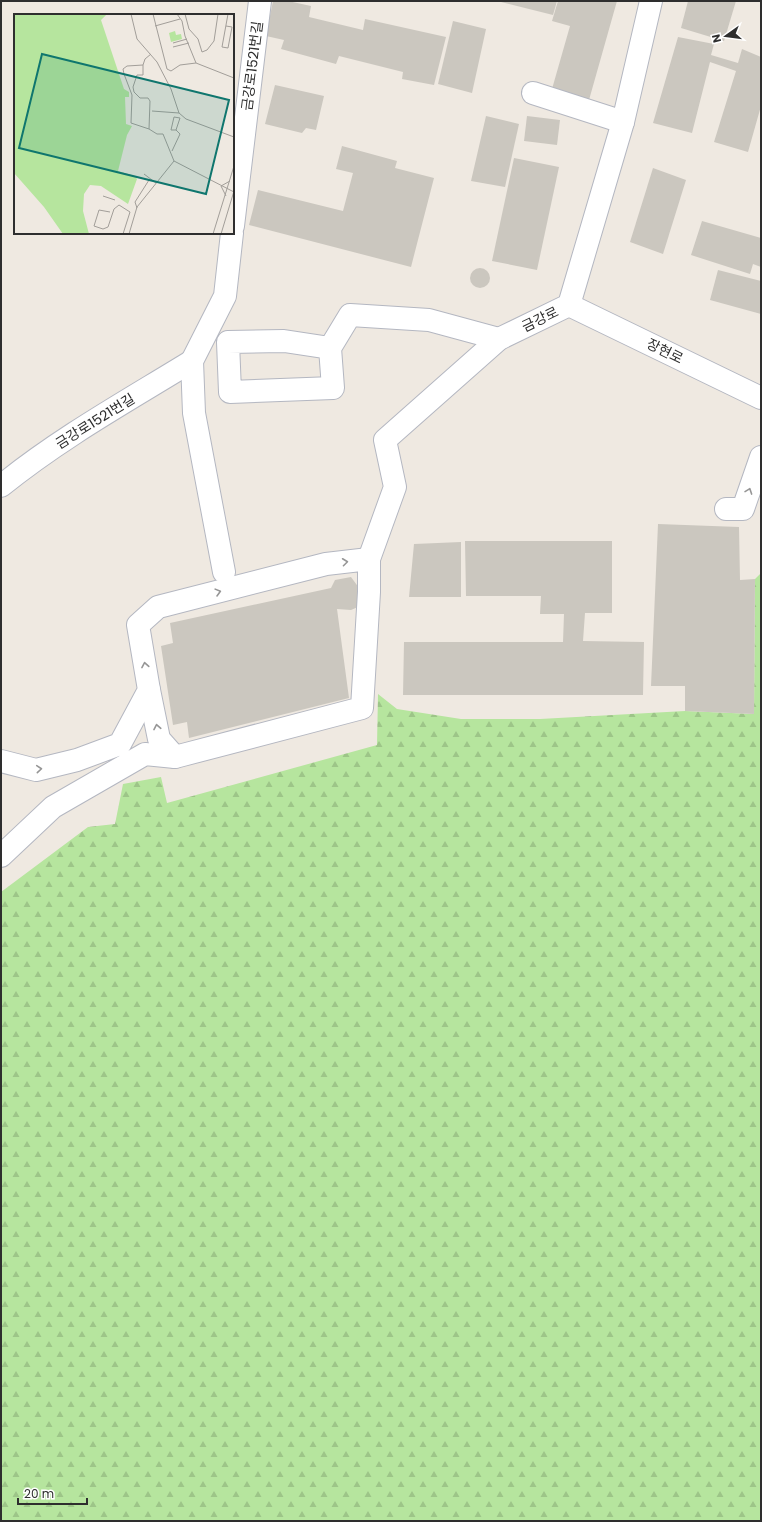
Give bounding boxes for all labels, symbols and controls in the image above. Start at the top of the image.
inset map [14,14,234,234]
north arrow [706,16,746,56]
street label: 금강로1521번길 [237,20,267,112]
text: N [708,32,725,44]
street label: 금강로 [518,301,562,336]
street label: 장현로 [643,334,687,369]
street label: 금강로1521번길 [51,389,139,453]
one-way arrow [745,488,753,495]
one-way arrow [342,558,348,567]
one-way arrow [215,588,222,596]
one-way arrow [141,662,150,668]
one-way arrow [153,723,161,730]
one-way arrow [35,764,42,773]
scale bar [18,1480,87,1506]
text: 20 m [24,1485,54,1502]

